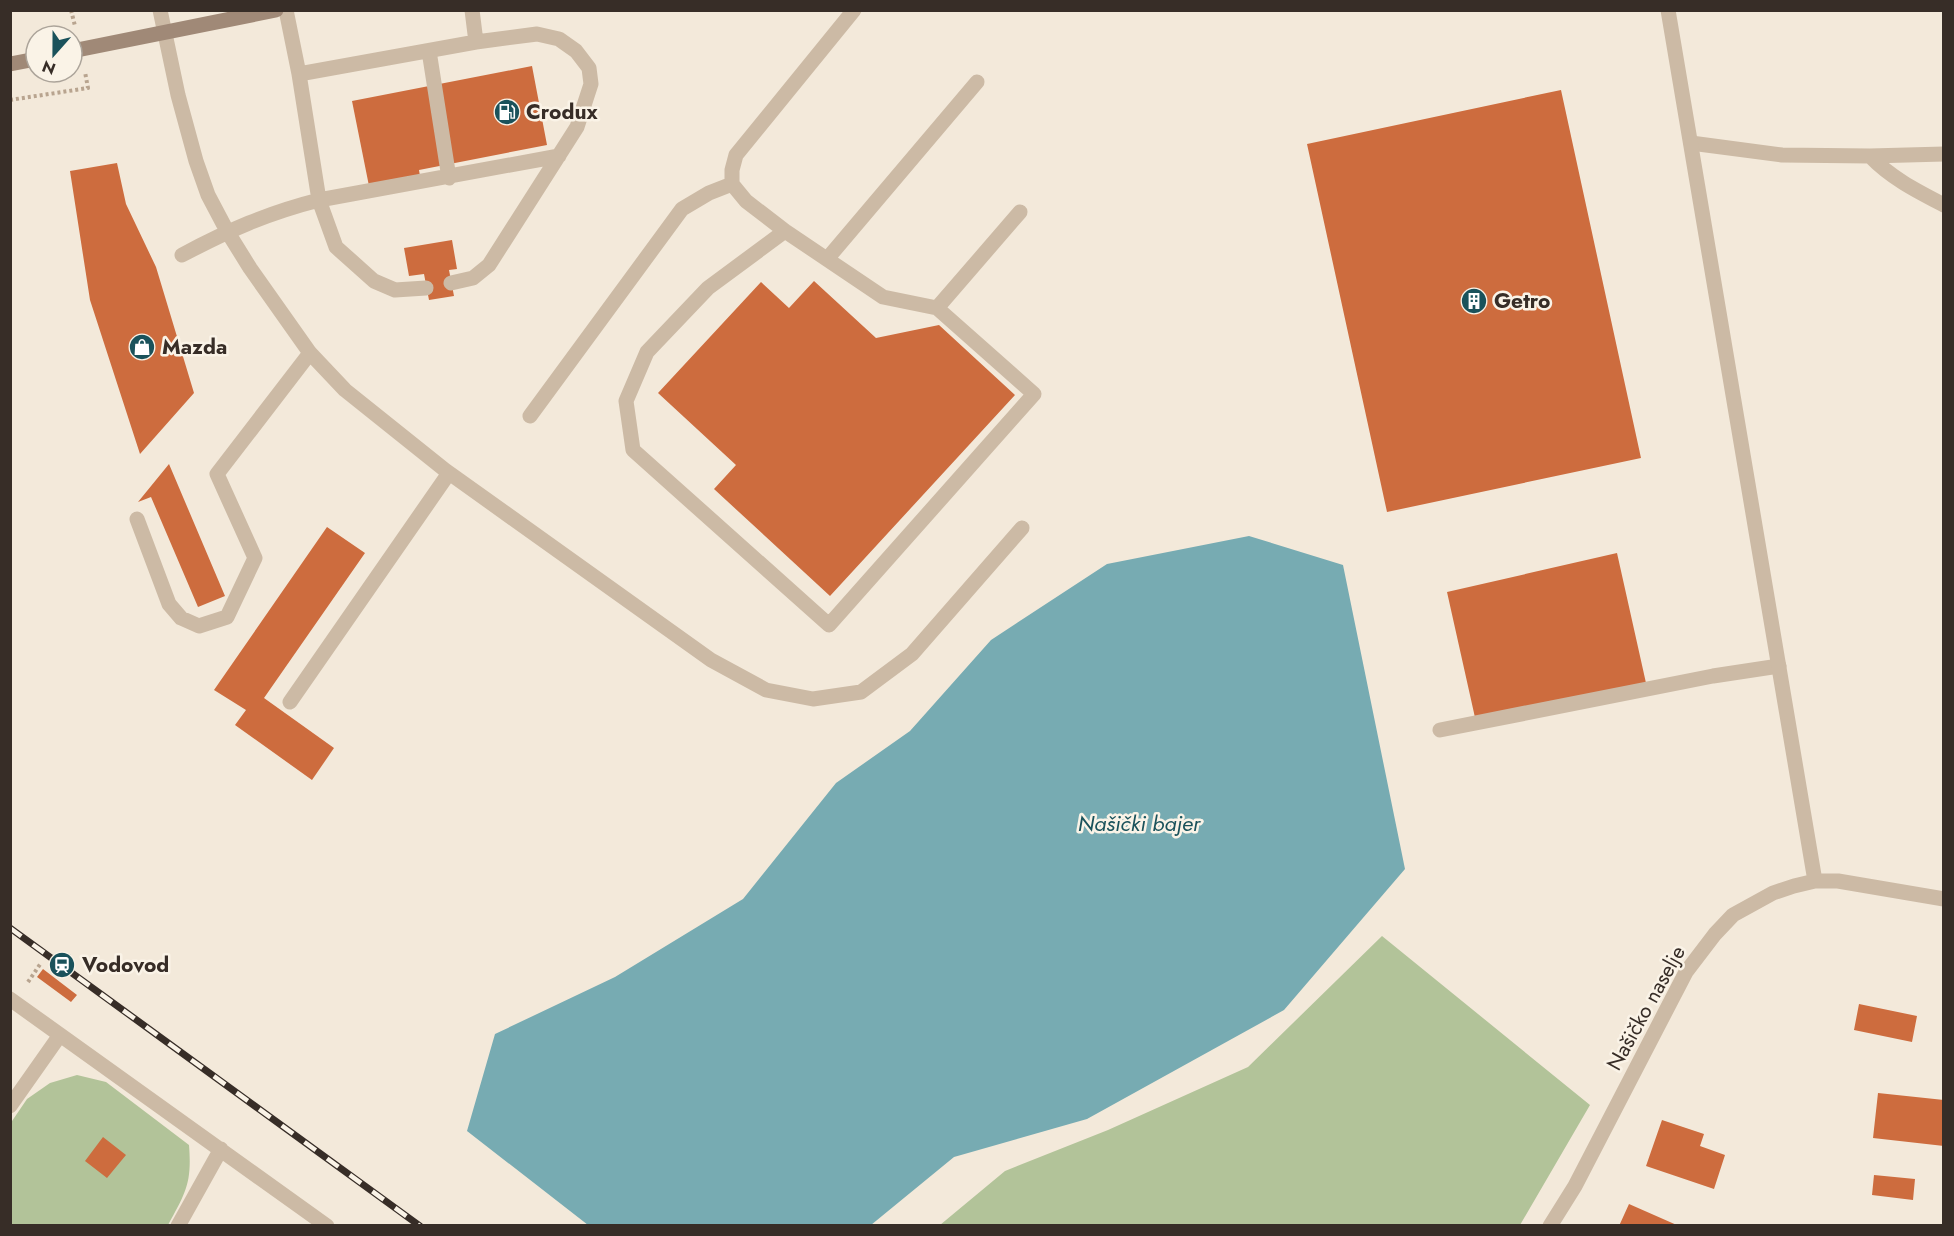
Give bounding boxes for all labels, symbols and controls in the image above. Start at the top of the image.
north arrow [24,24,84,84]
text: N [39,55,59,81]
fuel station icon: Crodux [492,97,522,127]
place label: Crodux [526,97,598,127]
building icon: Getro [1459,286,1489,316]
place label: Getro [1494,286,1551,316]
shop icon: Mazda [127,332,157,362]
place label: Mazda [162,332,227,362]
water label: Našički bajer [1078,807,1202,839]
street label: Našičko naselje [1599,940,1693,1076]
station icon: Vodovod [47,950,77,980]
place label: Vodovod [81,950,169,980]

